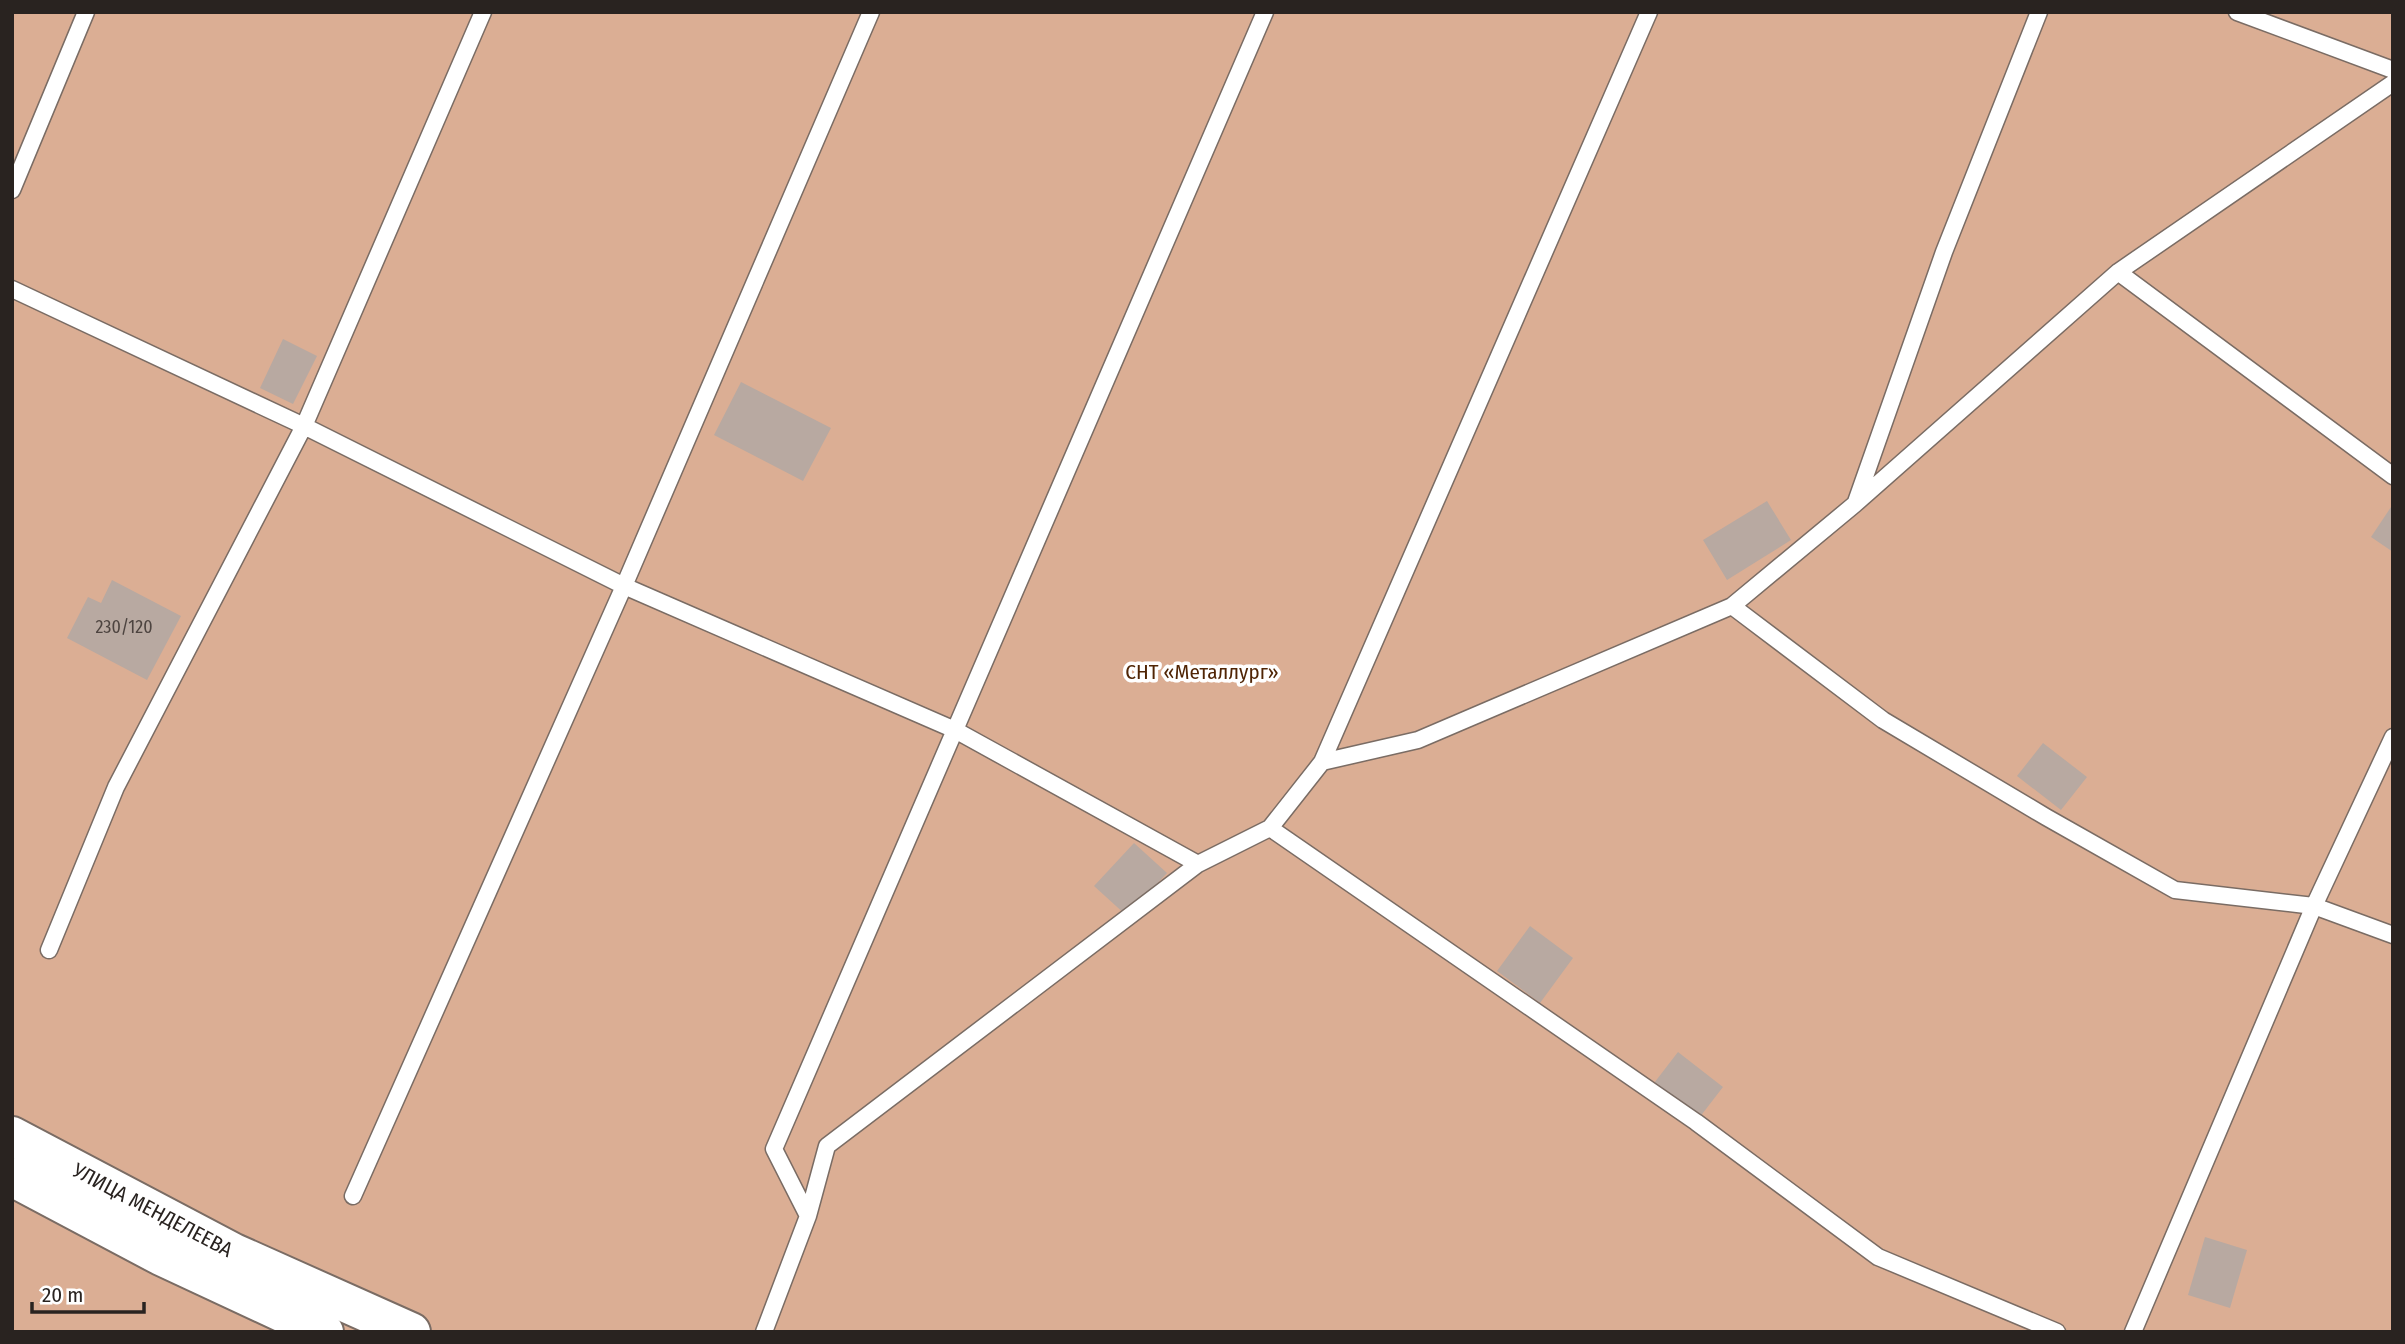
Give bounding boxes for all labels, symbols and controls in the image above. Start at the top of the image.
house number: 230/120 [95,616,153,638]
park label: СНТ «Металлург» [1125,659,1279,685]
street label: УЛИЦА МЕНДЕЛЕЕВА [67,1157,237,1263]
scale bar [32,1270,144,1314]
text: 20 m [42,1282,83,1308]

